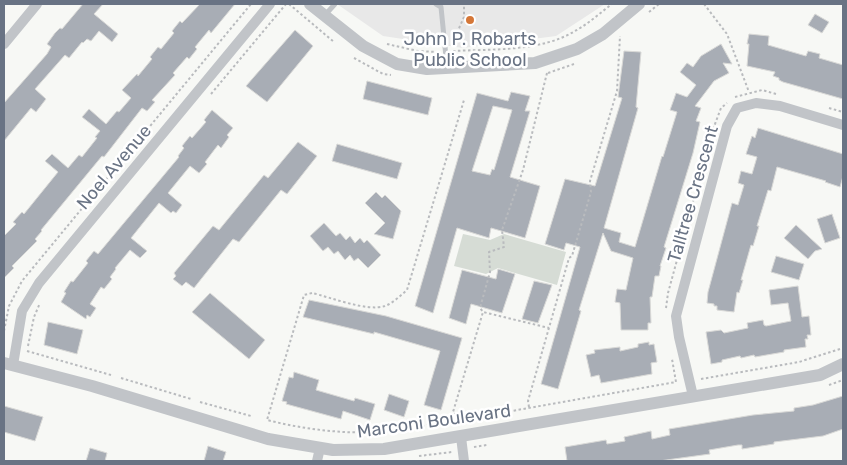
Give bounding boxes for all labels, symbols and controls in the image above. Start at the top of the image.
marker: John P. Robarts Public School [464,14,476,26]
place label: John P. Robarts Public School [404,28,536,71]
street label: Noel Avenue [72,120,156,214]
street label: Talltree Crescent [663,123,723,265]
street label: Marconi Boulevard [356,399,512,443]

